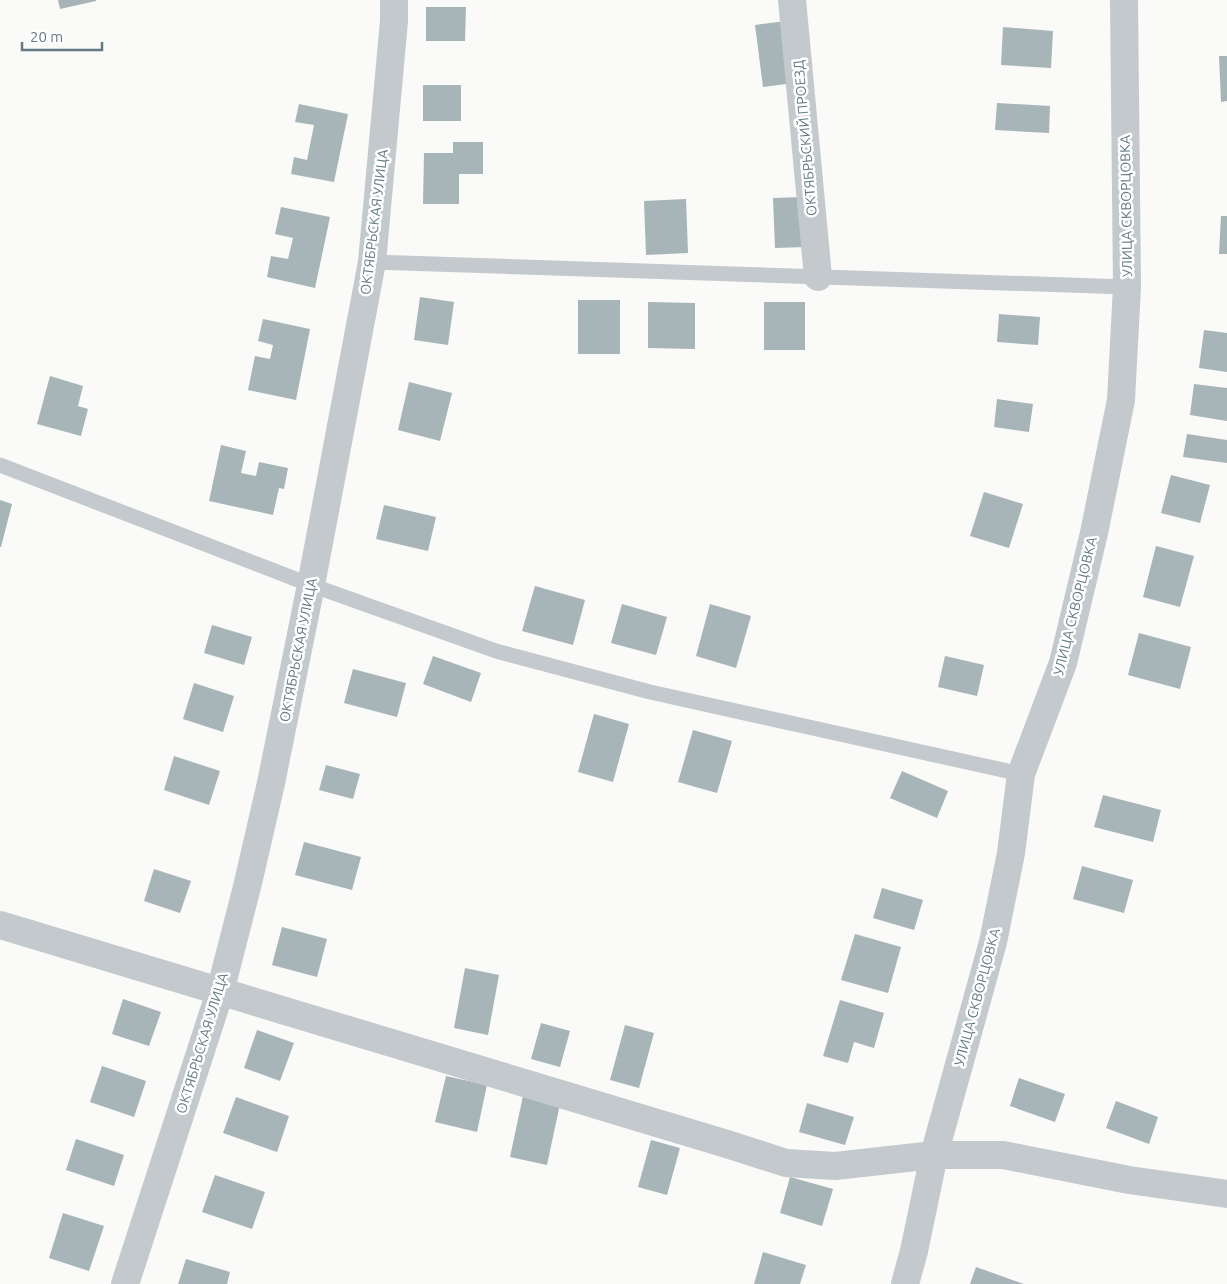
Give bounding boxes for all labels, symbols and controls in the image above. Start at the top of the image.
scale bar [22,20,102,52]
text: 20 m [30,28,63,45]
street label: ОКТЯБРЬСКИЙ ПРОЕЗД [789,59,820,217]
street label: УЛИЦА СКВОРЦОВКА [1117,135,1135,277]
street label: ОКТЯБРЬСКАЯ УЛИЦА [357,148,391,296]
street label: УЛИЦА СКВОРЦОВКА [1050,535,1100,677]
street label: ОКТЯБРЬСКАЯ УЛИЦА [276,577,320,723]
street label: УЛИЦА СКВОРЦОВКА [951,926,1003,1068]
street label: ОКТЯБРЬСКАЯ УЛИЦА [173,971,231,1115]

